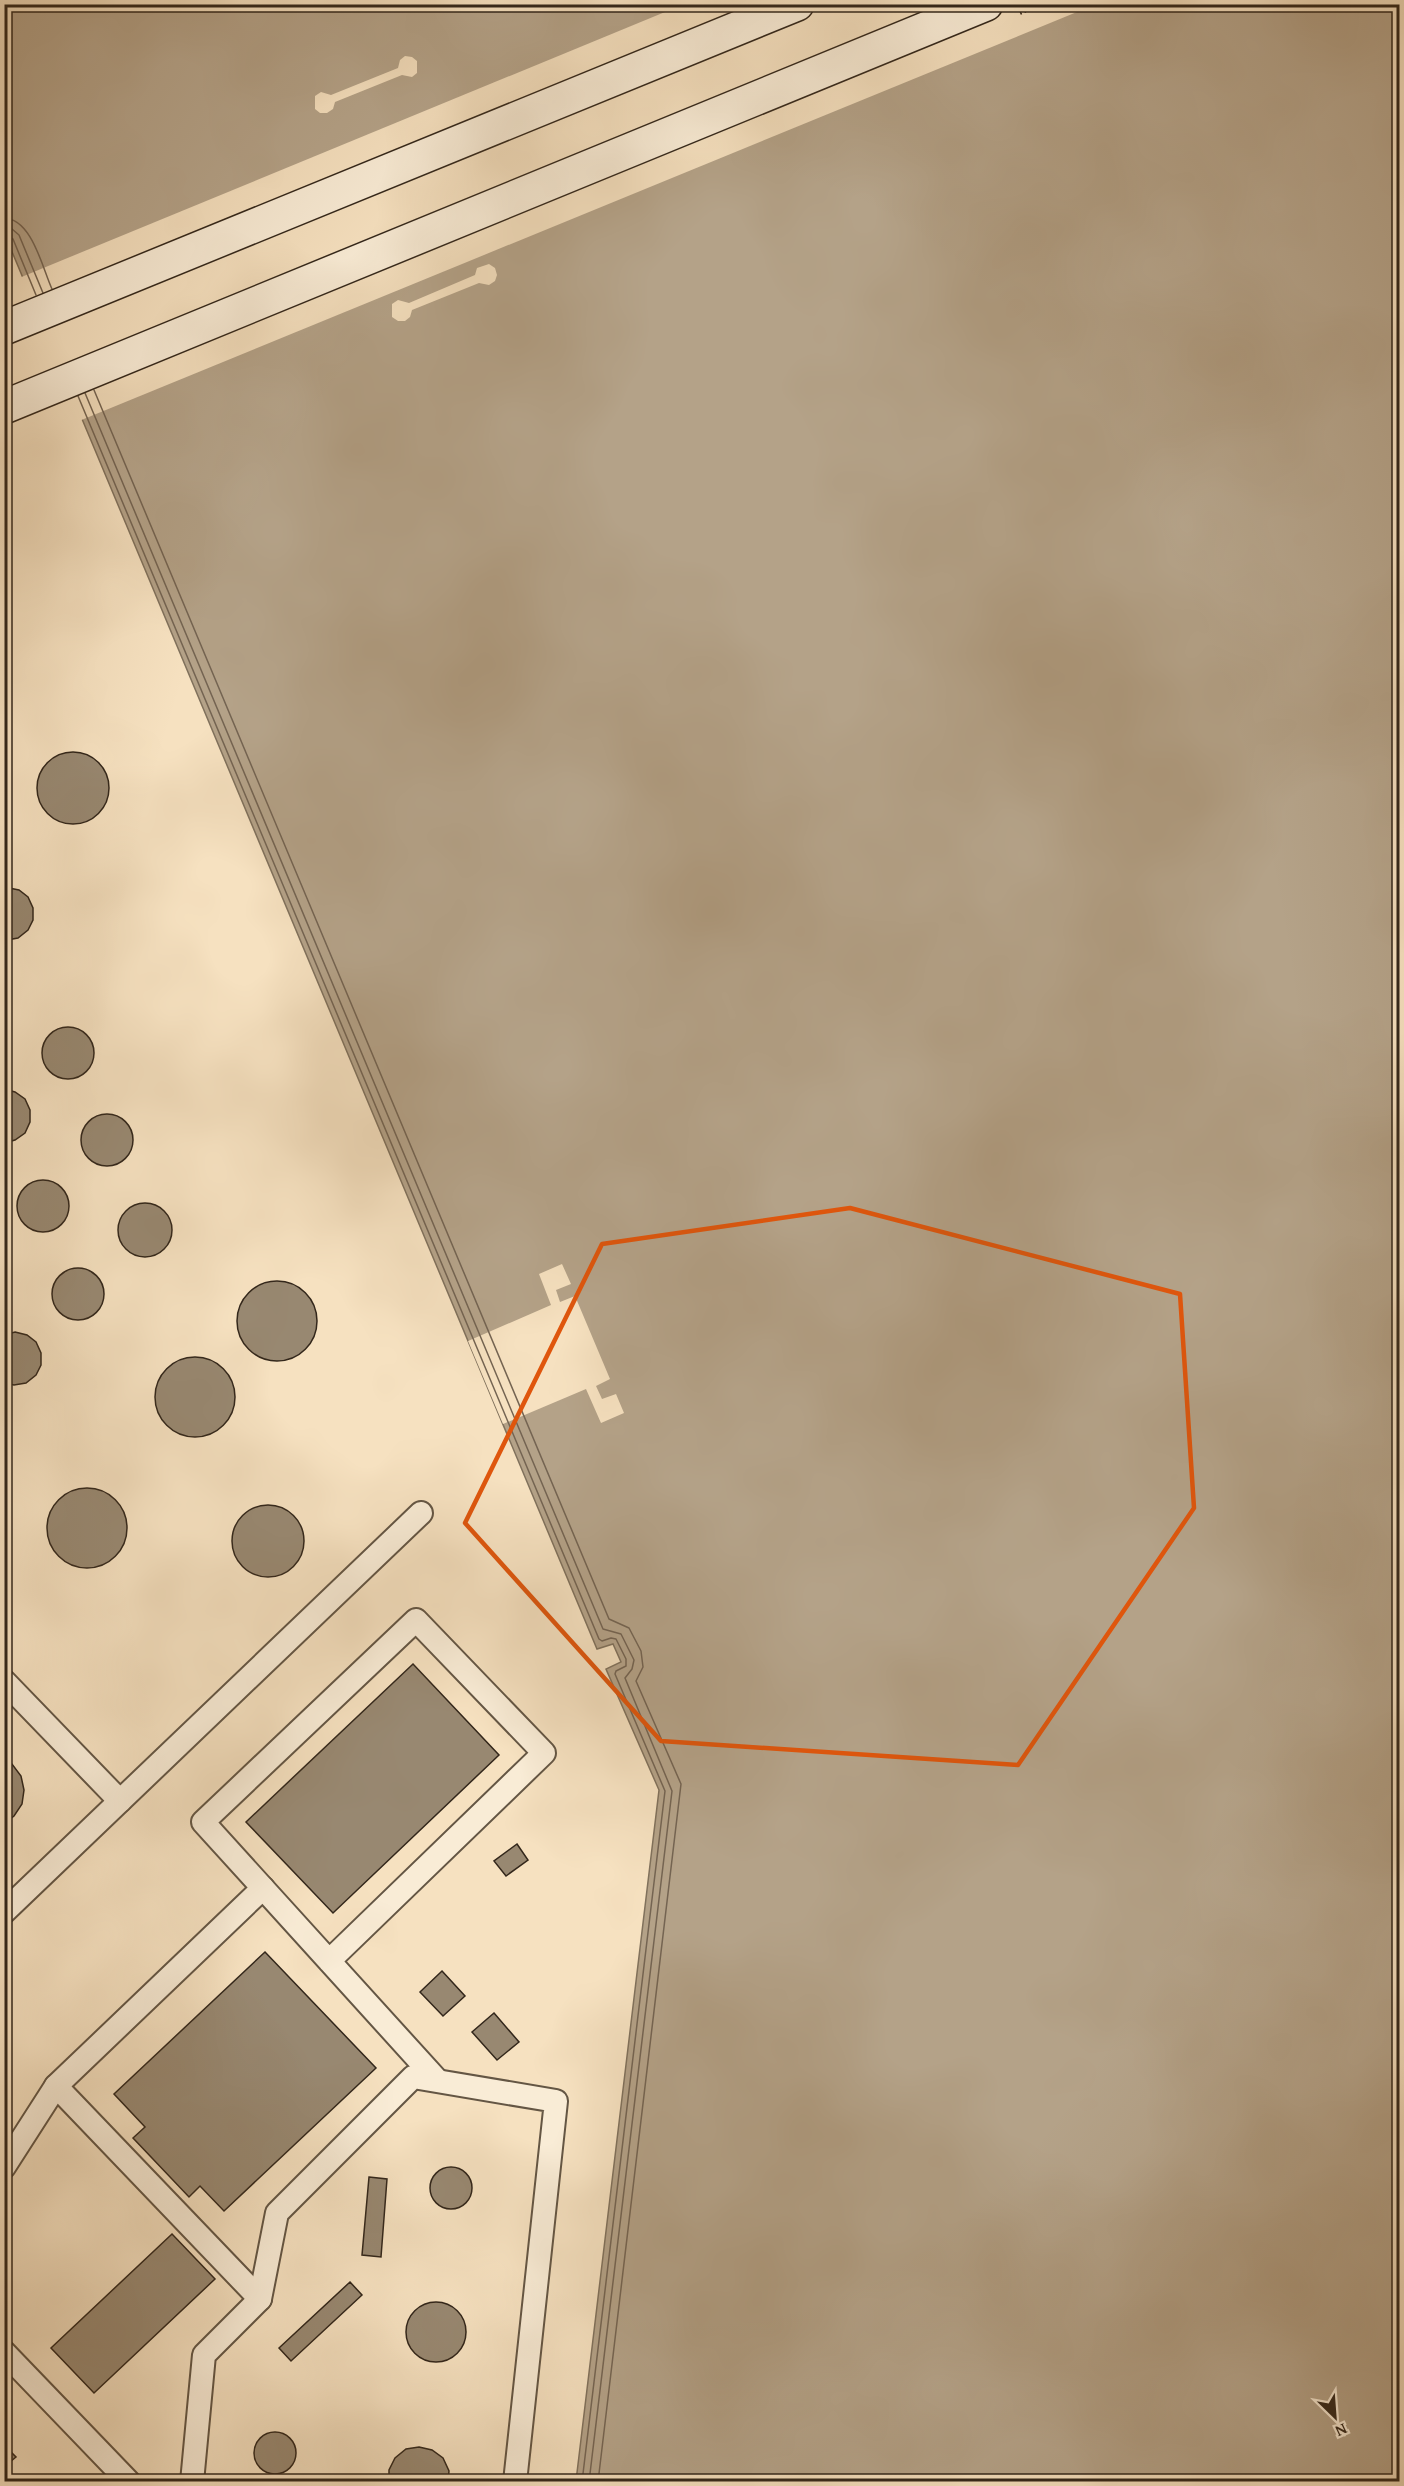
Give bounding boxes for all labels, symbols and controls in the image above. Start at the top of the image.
north arrow [1305,2387,1365,2447]
text: N [1331,2417,1351,2444]

